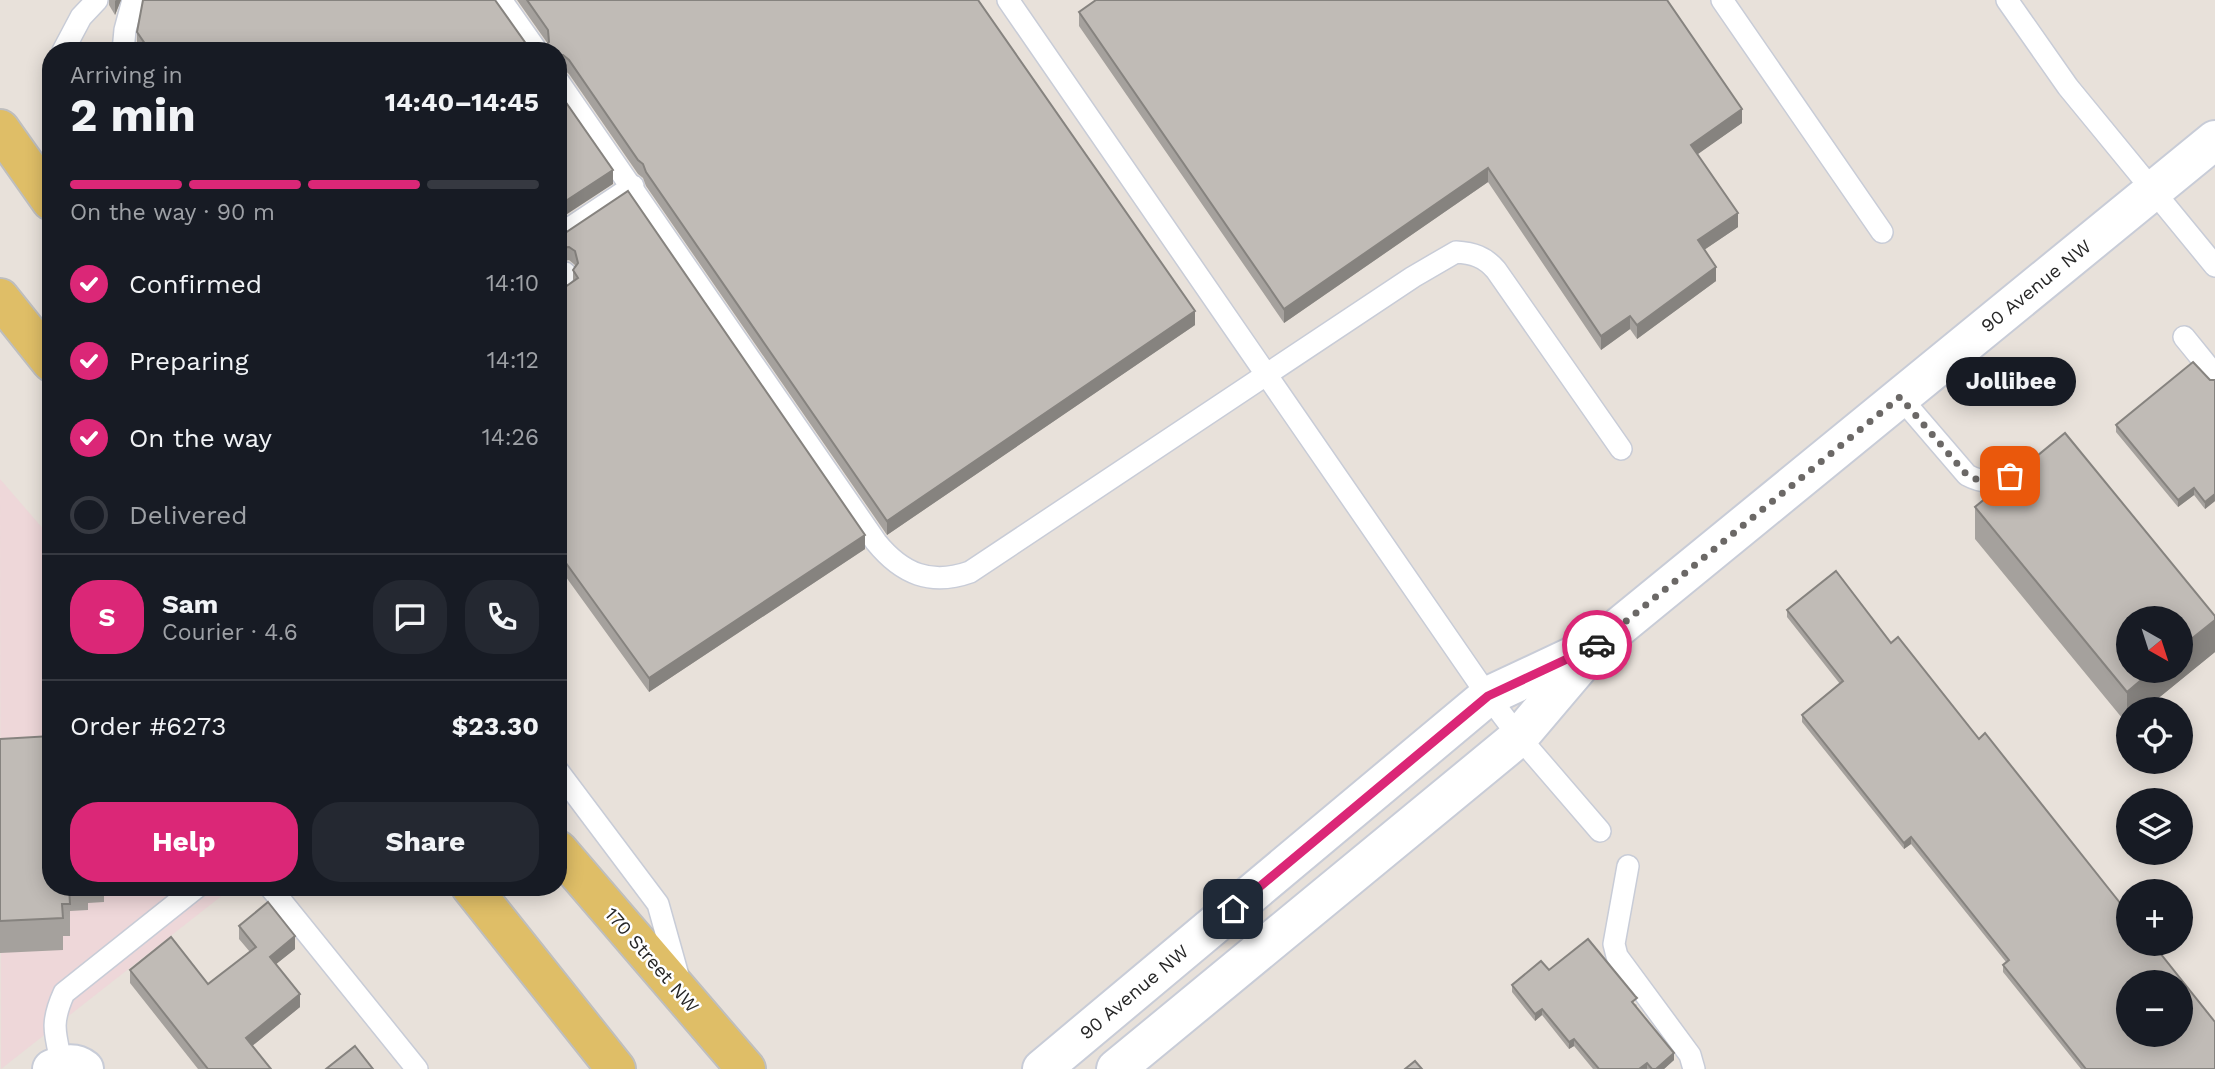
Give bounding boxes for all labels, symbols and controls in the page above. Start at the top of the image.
text: Arriving in [70,62,183,89]
text: 14:40–14:45 [385,87,539,117]
text: 2 min [70,88,196,142]
text: On the way · 90 m [70,199,275,226]
street label: 90 Avenue NW [1976,235,2096,337]
icon: check [70,265,108,303]
text: Confirmed [129,269,262,299]
text: 14:10 [486,270,539,297]
icon: check [70,342,108,380]
text: Preparing [129,346,249,376]
text: 14:12 [487,347,539,374]
callout: Jollibee [1945,357,2075,406]
text: Jollibee [1966,368,2056,395]
icon: check [70,419,108,457]
text: On the way [129,423,272,453]
text: 14:26 [482,424,539,451]
pin [1980,446,2040,506]
icon: bag [1991,457,2029,495]
text: Delivered [129,500,248,530]
button: chat [373,580,447,654]
button: phone [465,580,539,654]
text: Sam [162,589,218,619]
text: S [99,602,115,632]
north arrow [2116,606,2193,682]
map controls [2116,606,2193,1047]
courier [1562,610,1632,680]
text: Courier · 4.6 [162,619,298,646]
icon: car [1578,626,1616,664]
button: locate [2116,697,2193,774]
text: Order #6273 [70,711,227,741]
text: $23.30 [452,711,539,741]
button: layers [2116,788,2193,865]
button: Help [70,802,298,882]
button: Share [312,802,539,882]
pin [1203,879,1263,939]
button: + [2116,879,2193,956]
icon: home [1214,890,1252,928]
street label: 170 Street NW [600,903,704,1017]
street label: 90 Avenue NW [1075,940,1193,1044]
button: − [2116,970,2193,1047]

